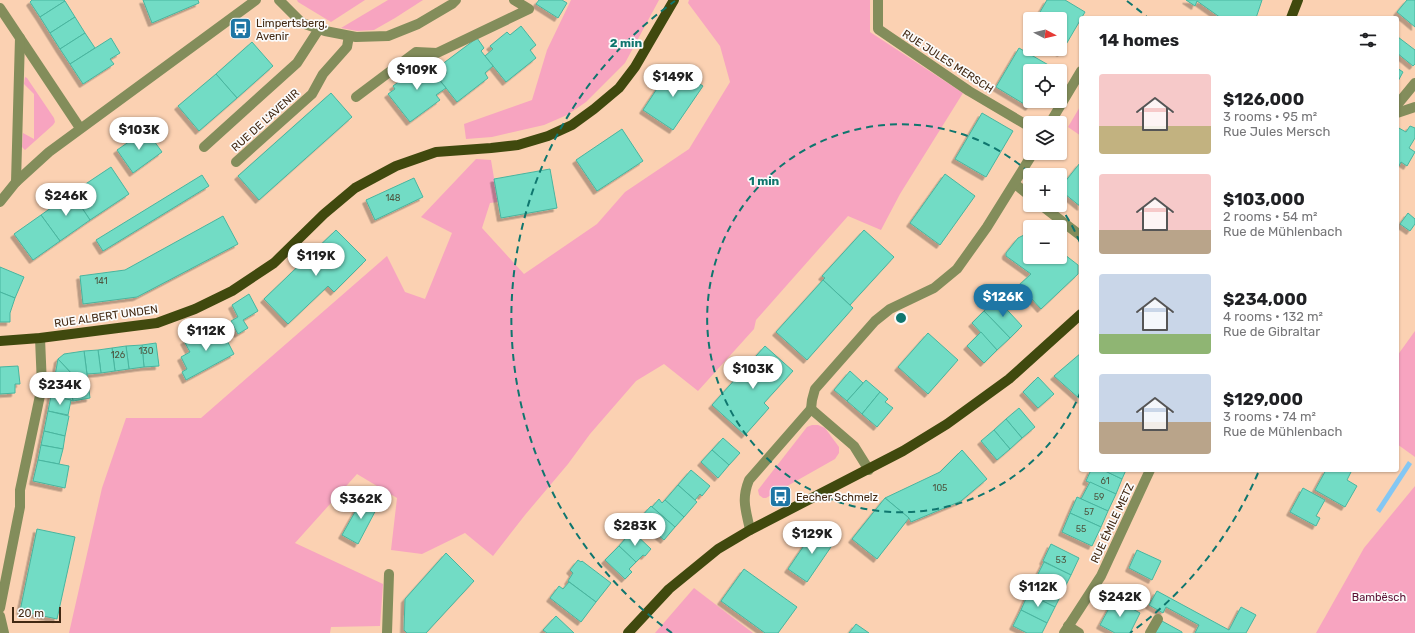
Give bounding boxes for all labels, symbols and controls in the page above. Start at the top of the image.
north arrow [1023,12,1067,56]
map controls [1023,12,1067,264]
bus stop icon: Limpertsberg, Avenir [228,16,254,42]
place label: Limpertsberg, Avenir [256,17,328,43]
street label: RUE JULES MERSCH [900,27,996,96]
icon: filters [1357,29,1379,51]
text: 14 homes [1099,30,1179,50]
text: 2 min [610,36,643,50]
pin: $109K [389,57,445,91]
text: $109K [397,62,437,77]
pin: $149K [645,64,701,98]
button: locate [1023,64,1067,108]
text: $149K [653,69,693,84]
street label: RUE DE L'AVENIR [229,87,302,154]
text: $126,000 [1223,89,1304,109]
icon: home [1131,90,1179,138]
text: 3 rooms · 95 m² [1223,109,1317,124]
button: layers [1023,116,1067,160]
pin: $103K [111,117,167,151]
text: $103K [118,122,160,137]
text: Rue Jules Mersch [1223,124,1330,139]
button: + [1023,168,1067,212]
text: 1 min [749,174,780,188]
pin: $246K [38,183,94,217]
text: $246K [44,188,88,203]
text: $103,000 [1223,189,1305,209]
icon: home [1131,190,1179,238]
house number: 148 [385,193,401,203]
text: 2 rooms · 54 m² [1223,209,1317,224]
button: − [1023,220,1067,264]
text: Rue de Mühlenbach [1223,224,1342,239]
pin: $119K [288,243,344,277]
text: $119K [297,248,335,263]
house number: 141 [94,276,108,286]
pin: $126K [975,284,1031,318]
text: $126K [983,289,1023,304]
text: $234,000 [1223,289,1307,309]
icon: home [1131,290,1179,338]
street label: RUE ALBERT UNDEN [53,303,159,330]
text: 4 rooms · 132 m² [1223,309,1323,324]
centre of rings [894,311,908,325]
pin: $112K [178,318,234,352]
text: $112K [187,323,225,338]
text: Rue de Gibraltar [1223,324,1320,339]
house number: 130 [139,346,154,356]
house number: 126 [111,350,126,360]
pin: $103K [725,356,781,390]
text: $103K [732,361,774,376]
pin: $234K [32,372,88,406]
text: $234K [38,377,82,392]
text: $129,000 [1223,389,1303,409]
icon: home [1131,390,1179,438]
text: 3 rooms · 74 m² [1223,409,1316,424]
text: Rue de Mühlenbach [1223,424,1342,439]
house number: 61 [1100,476,1110,486]
street label: RUE ÉMILE METZ [1088,481,1137,565]
house number: 105 [933,483,947,493]
bus stop icon: Eecher Schmelz [767,484,793,510]
pin: $362K [333,486,389,520]
text: $362K [340,491,382,506]
place label: Eecher Schmelz [796,491,879,504]
house number: 59 [1094,492,1104,502]
house number: 57 [1084,507,1094,517]
pin: $283K [607,513,663,547]
text: $283K [613,518,657,533]
pin: $129K [784,521,840,555]
house number: 55 [1076,524,1086,534]
text: $129K [792,526,832,541]
house number: 53 [1056,555,1066,565]
pin: $112K [1010,574,1066,608]
text: $112K [1019,579,1057,594]
pin: $242K [1092,584,1148,618]
text: $242K [1098,589,1142,604]
park label: Bambësch [1352,591,1406,604]
scale bar [12,605,61,624]
text: 20 m [18,607,44,620]

